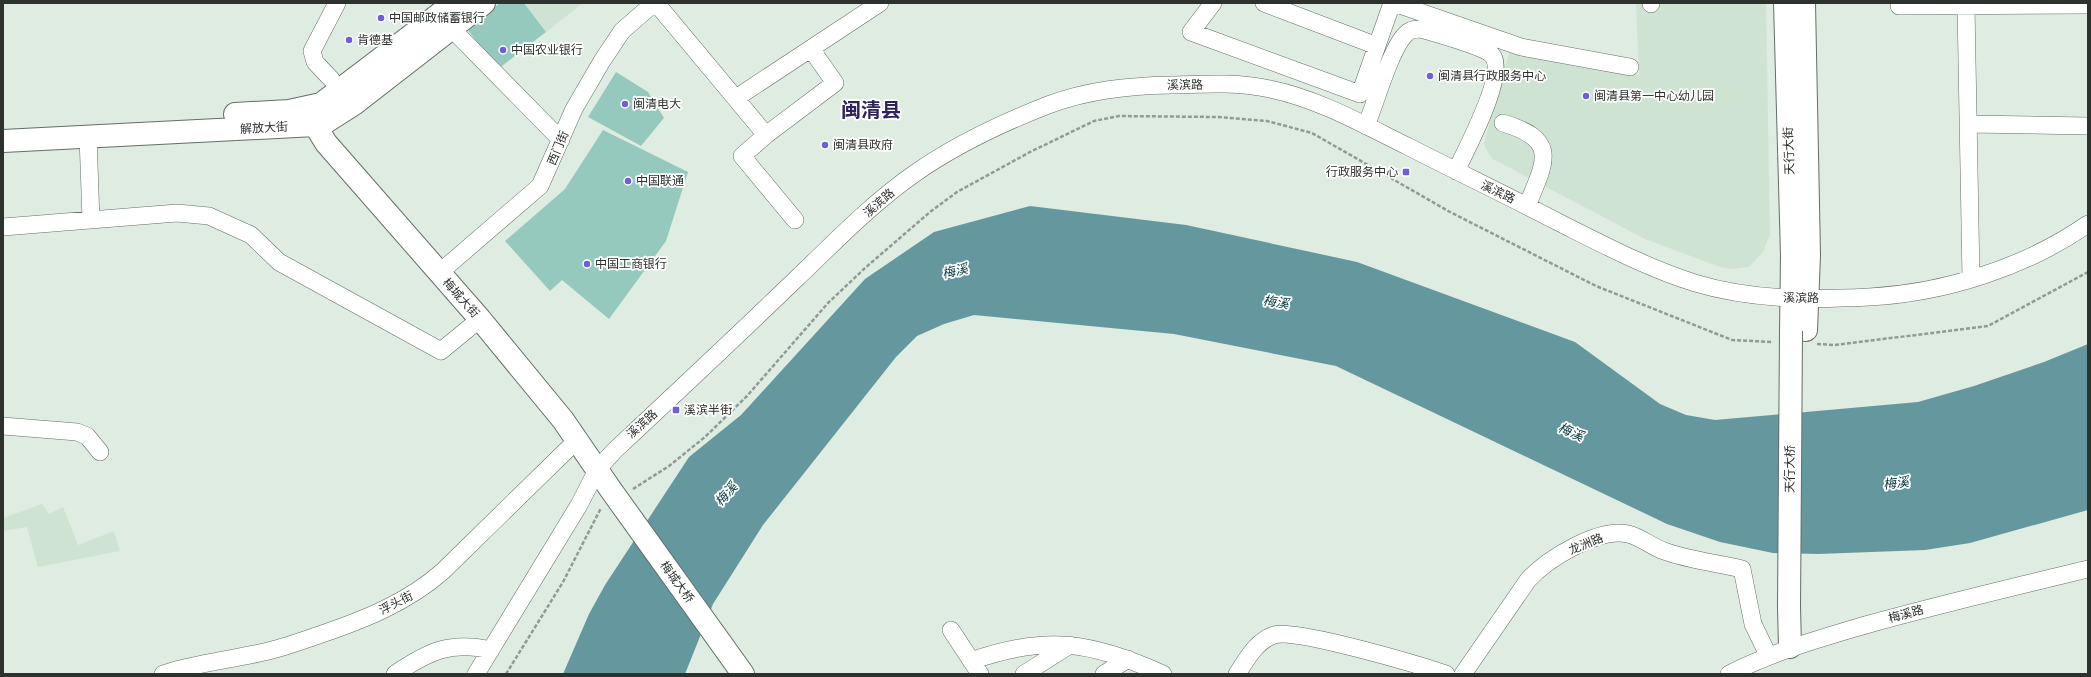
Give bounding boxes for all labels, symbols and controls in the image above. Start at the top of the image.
place label: 中国邮政储蓄银行 [389,11,485,25]
marker: 中国邮政储蓄银行 [376,13,386,23]
place label: 肯德基 [357,33,393,47]
marker: 肯德基 [344,35,354,45]
place label: 中国农业银行 [511,43,583,57]
marker: 中国农业银行 [498,45,508,55]
place label: 闽清县行政服务中心 [1438,69,1546,83]
marker: 闽清县行政服务中心 [1425,71,1435,81]
street label: 溪滨路 [1167,78,1203,92]
place label: 闽清县第一中心幼儿园 [1594,89,1714,103]
marker: 闽清县第一中心幼儿园 [1581,91,1591,101]
place label: 闽清电大 [633,97,681,111]
district label: 闽清县 [841,98,901,122]
marker: 闽清电大 [620,99,630,109]
street label: 解放大街 [240,120,288,136]
street label: 天行大街 [1781,127,1797,175]
street label: 西门街 [545,129,571,167]
place label: 闽清县政府 [833,138,893,152]
marker: 闽清县政府 [820,140,830,150]
place label: 行政服务中心 [1326,165,1398,179]
marker: 行政服务中心 [1401,167,1411,177]
place label: 中国联通 [636,174,684,188]
marker: 中国联通 [623,176,633,186]
street label: 溪滨路 [1479,178,1517,206]
street label: 溪滨路 [861,186,897,220]
place label: 中国工商银行 [595,257,667,271]
marker: 中国工商银行 [582,259,592,269]
water label: 梅溪 [941,260,971,281]
street label: 梅城大街 [440,275,482,321]
street label: 溪滨路 [1783,291,1819,305]
water label: 梅溪 [1262,293,1292,312]
place label: 溪滨半街 [684,403,732,417]
marker: 溪滨半街 [671,405,681,415]
street label: 溪滨路 [624,407,660,441]
water label: 梅溪 [1556,420,1588,445]
street label: 天行大桥 [1783,445,1797,493]
water label: 梅溪 [1882,474,1912,492]
water label: 梅溪 [712,478,742,509]
street label: 龙洲路 [1567,531,1605,557]
street label: 梅城大桥 [657,558,697,606]
street label: 浮头街 [377,589,415,617]
street label: 梅溪路 [1887,603,1925,625]

